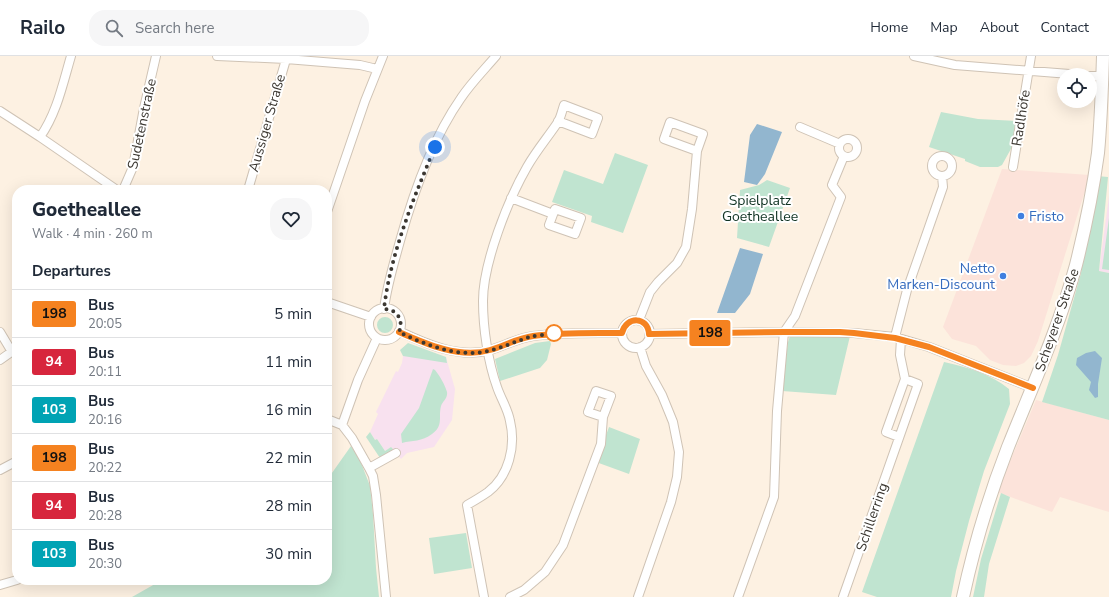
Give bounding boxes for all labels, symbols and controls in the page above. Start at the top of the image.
search box [89,10,369,46]
text: Railo [20,15,65,41]
icon: search [103,17,125,39]
text: Search here [135,18,215,38]
text: Home [870,18,908,37]
text: Map [930,18,958,37]
text: About [980,18,1019,37]
text: Contact [1041,18,1089,37]
map controls [1057,68,1097,108]
button: locate [1057,68,1097,108]
street label: Aussiger Straße [244,72,290,174]
street label: Sudetenstraße [123,77,161,171]
street label: Radlhöfe [1007,89,1035,147]
your location [425,137,445,157]
park label: Spielplatz Goetheallee [722,191,798,226]
text: Goetheallee [32,197,141,223]
button: heart [270,198,312,240]
place label: Fristo [1029,207,1064,226]
marker: Fristo [1016,211,1026,221]
text: Walk · 4 min · 260 m [32,225,153,243]
place label: Netto Marken-Discount [887,259,995,294]
text: Departures [32,261,111,281]
street label: Scheyerer Straße [1030,266,1084,374]
marker: Netto Marken-Discount [998,271,1008,281]
text: Bus [88,295,114,315]
text: 198 [41,304,67,323]
text: 5 min [274,304,312,324]
text: 20:05 [88,315,122,333]
line badge: 198 [687,320,733,346]
text: 198 [697,323,723,342]
unlabelled marker [545,324,563,342]
text: Bus [88,343,114,363]
text: 94 [46,352,62,371]
text: 11 min [265,352,312,372]
text: 20:11 [88,363,122,381]
text: Bus [88,391,114,411]
text: 103 [41,400,67,419]
text: 16 min [265,400,312,420]
text: 20:16 [88,411,122,429]
text: Bus [88,439,114,459]
text: 198 [41,448,67,467]
text: 22 min [265,448,312,468]
text: 20:22 [88,459,122,477]
street label: Schillerring [851,480,893,554]
text: Bus [88,487,114,507]
text: 94 [46,496,62,515]
text: 28 min [265,496,312,516]
text: 20:28 [88,507,122,525]
text: Bus [88,535,114,555]
text: 103 [41,544,67,563]
text: 30 min [265,544,312,564]
text: 20:30 [88,555,122,573]

